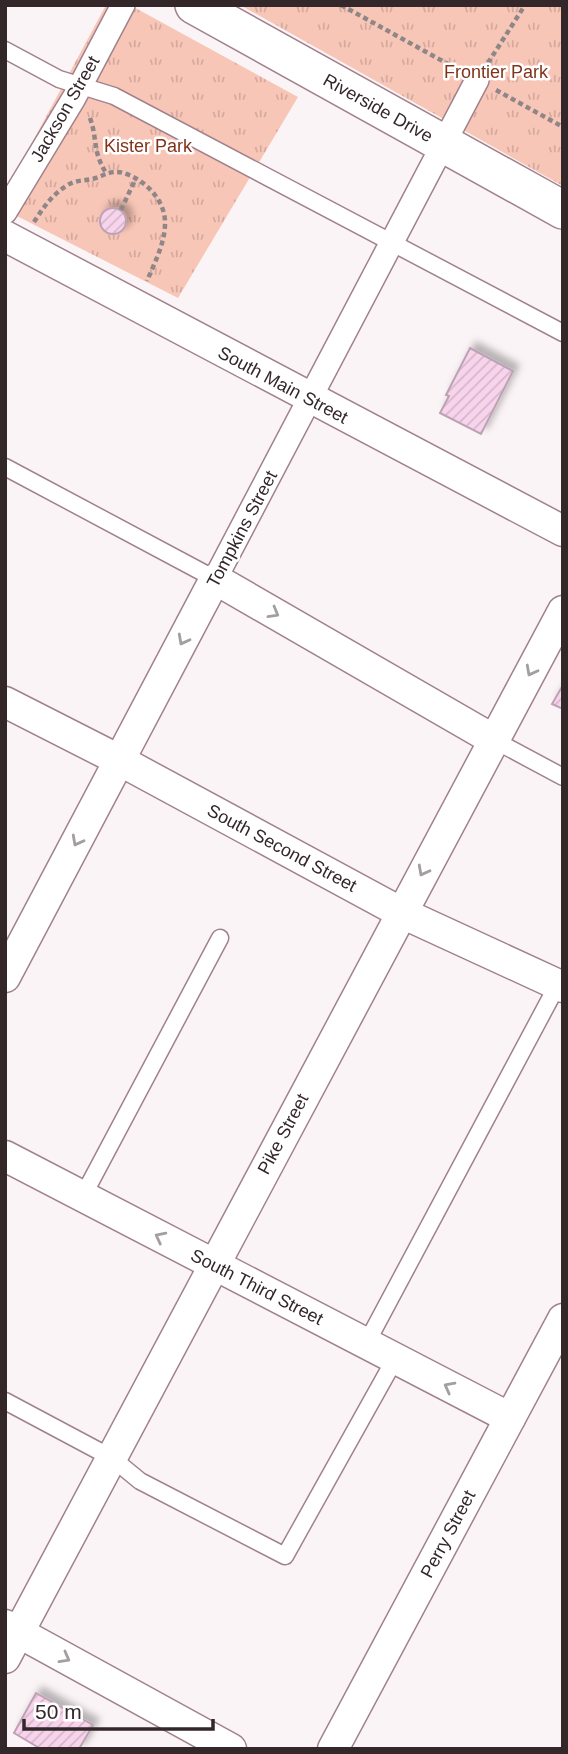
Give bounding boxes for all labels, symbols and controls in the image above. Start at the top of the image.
street label: Jackson Street [27,52,103,166]
park label: Frontier Park [444,62,549,82]
street label: Riverside Drive [320,70,436,146]
park label: Kister Park [104,136,193,156]
street label: South Main Street [215,342,351,428]
street label: Tompkins Street [203,467,281,591]
one-way arrow [266,605,279,618]
one-way arrow [178,632,191,645]
one-way arrow [525,664,539,676]
street label: South Second Street [204,800,360,896]
one-way arrow [71,834,85,846]
one-way arrow [417,864,431,876]
street label: Pike Street [254,1090,312,1178]
one-way arrow [155,1231,167,1245]
street label: South Third Street [188,1245,326,1329]
one-way arrow [444,1381,456,1395]
street label: Perry Street [417,1487,479,1581]
one-way arrow [58,1649,71,1663]
scale bar [24,1688,214,1732]
text: 50 m [35,1700,82,1723]

